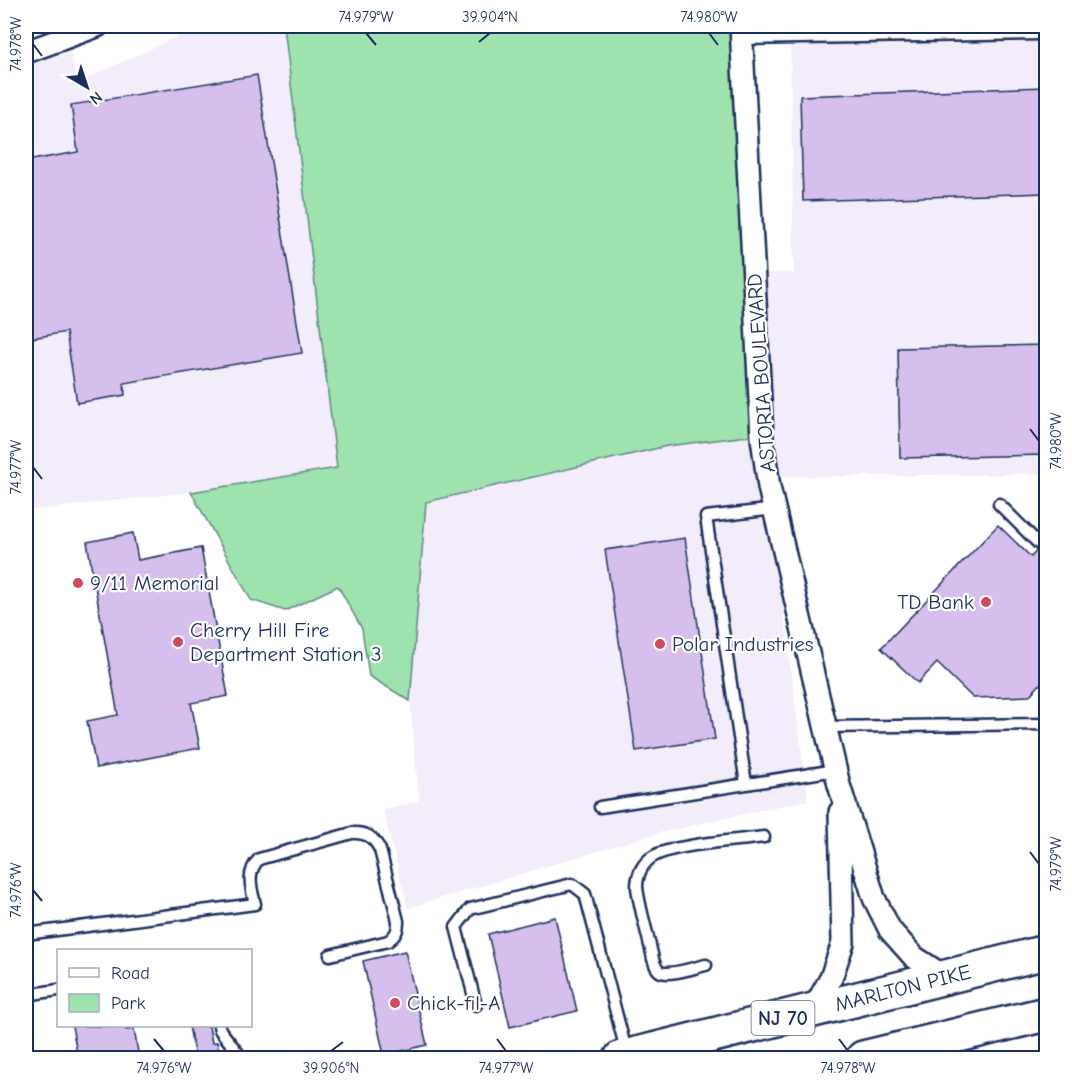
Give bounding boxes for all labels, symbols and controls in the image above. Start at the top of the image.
text: 74.979°W [338,8,394,26]
text: 39.904°N [462,8,518,26]
text: 74.980°W [681,8,738,26]
text: 74.978°W [7,17,25,71]
north arrow [57,57,117,117]
text: N [86,88,106,108]
street label: ASTORIA BOULEVARD [742,273,780,473]
text: 74.980°W [1047,413,1065,470]
text: 74.977°W [7,440,25,494]
place label: 9/11 Memorial [90,571,219,595]
marker: 9/11 Memorial [71,576,85,590]
place label: TD Bank [897,590,974,614]
marker: TD Bank [979,595,993,609]
place label: Cherry Hill Fire Department Station 3 [190,618,382,666]
place label: Polar Industries [672,632,814,656]
marker: Cherry Hill Fire Department Station 3 [171,635,185,649]
marker: Polar Industries [653,637,667,651]
text: 74.979°W [1047,836,1065,892]
text: 74.976°W [7,862,25,918]
legend [57,949,252,1027]
street label: MARLTON PIKE [832,959,974,1017]
text: Road [111,963,150,984]
place label: Chick-fil-A [407,991,501,1015]
text: Park [111,993,146,1014]
marker: Chick-fil-A [388,996,402,1010]
road number: NJ 70 [752,1001,814,1035]
text: 74.976°W [136,1059,192,1077]
text: 39.906°N [303,1059,359,1077]
text: 74.977°W [479,1059,533,1077]
text: 74.978°W [821,1059,875,1077]

